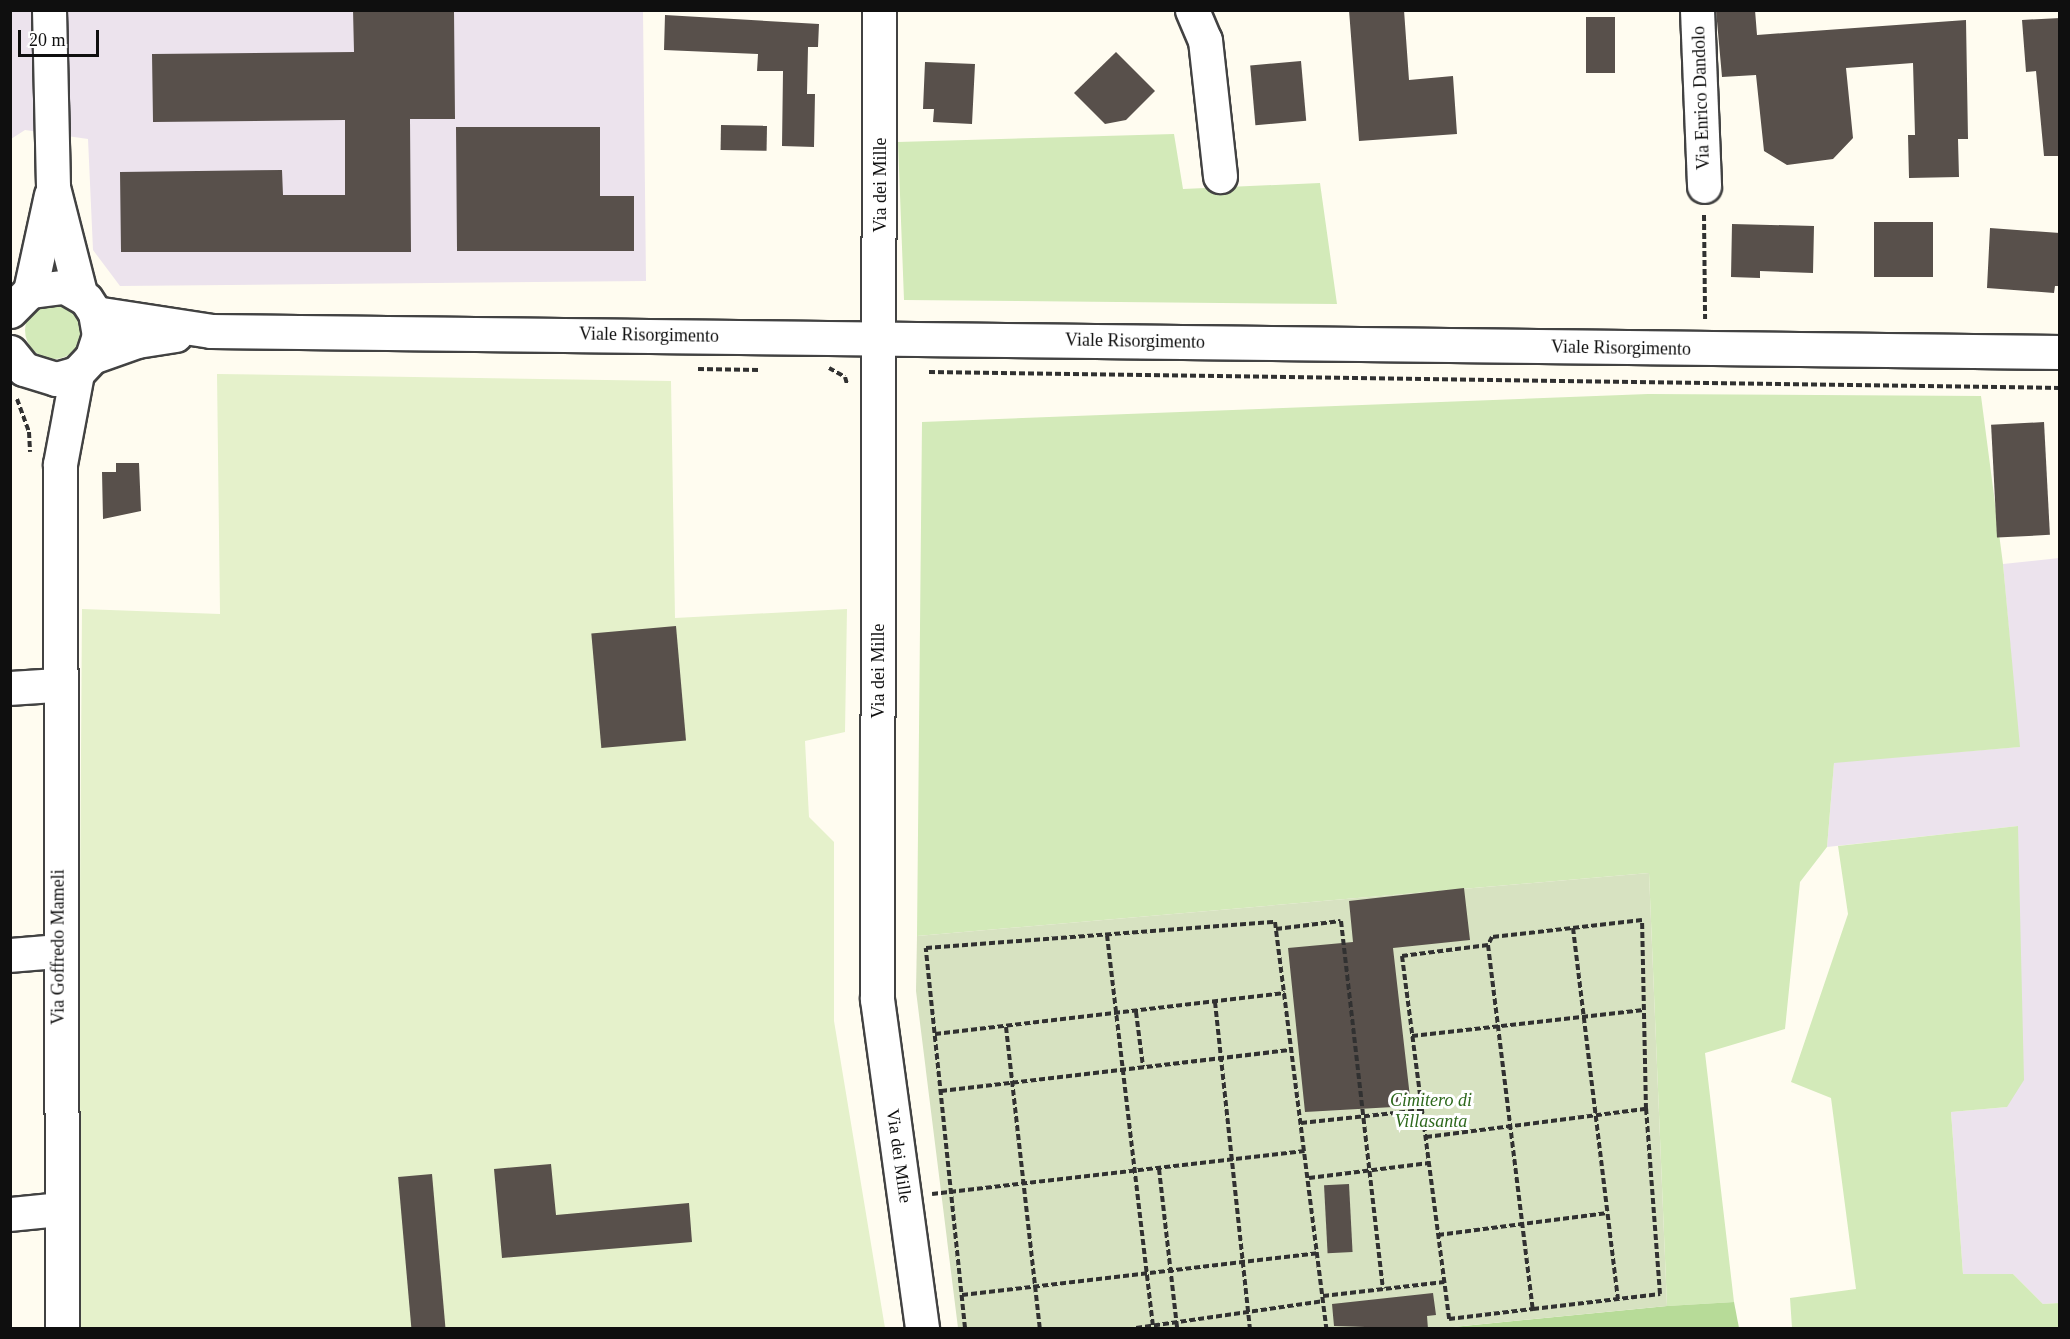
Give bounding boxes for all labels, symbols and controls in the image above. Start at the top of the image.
scale bar [21,18,102,56]
street label: Via Enrico Dandolo [1688,26,1714,170]
text: 20 m [29,30,66,50]
street label: Via dei Mille [869,138,891,232]
street label: Viale Risorgimento [579,323,719,347]
street label: Viale Risorgimento [1065,329,1205,353]
street label: Viale Risorgimento [1551,336,1691,360]
street label: Via dei Mille [867,624,889,718]
street label: Via Goffredo Mameli [47,869,69,1025]
park label: Cimitero di Villasanta [1390,1090,1472,1132]
street label: Via dei Mille [882,1108,916,1204]

